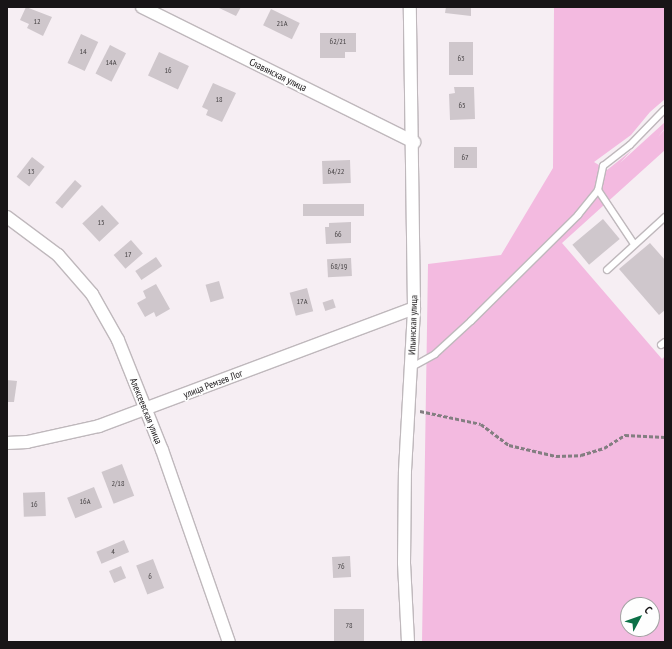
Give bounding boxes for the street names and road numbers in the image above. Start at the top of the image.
street label: Славянская улица [247,56,309,94]
street label: Ильинская улица [406,295,420,355]
street label: улица Ремзев Лог [182,367,244,401]
street label: Алексеевская улица [127,376,165,446]

